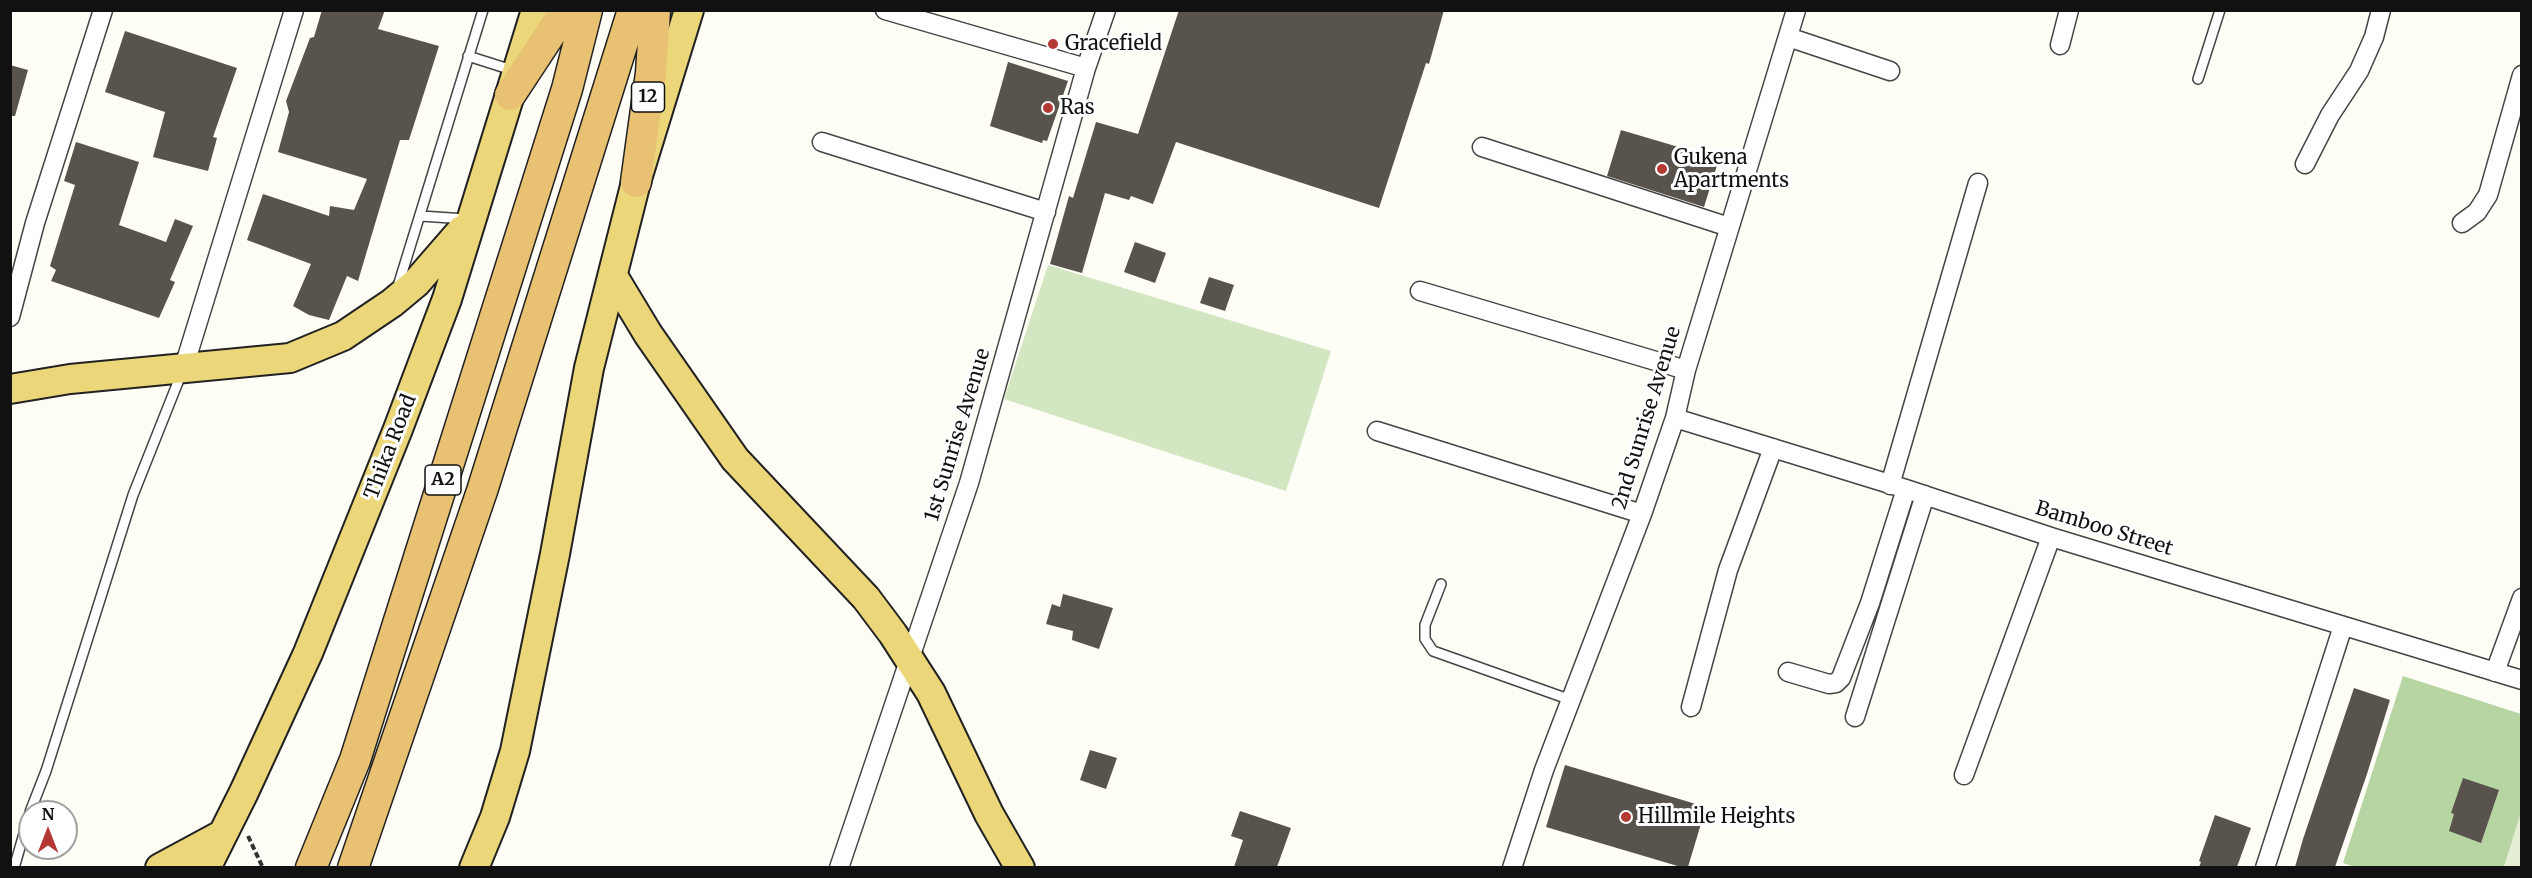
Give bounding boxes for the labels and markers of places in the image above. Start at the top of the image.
place label: Gracefield [1065,32,1162,56]
marker: Gracefield [1046,37,1060,51]
place label: Ras [1060,96,1095,120]
marker: Ras [1041,101,1055,115]
place label: Gukena Apartments [1674,146,1789,193]
marker: Gukena Apartments [1655,162,1669,176]
place label: Hillmile Heights [1638,805,1795,829]
marker: Hillmile Heights [1619,810,1633,824]

